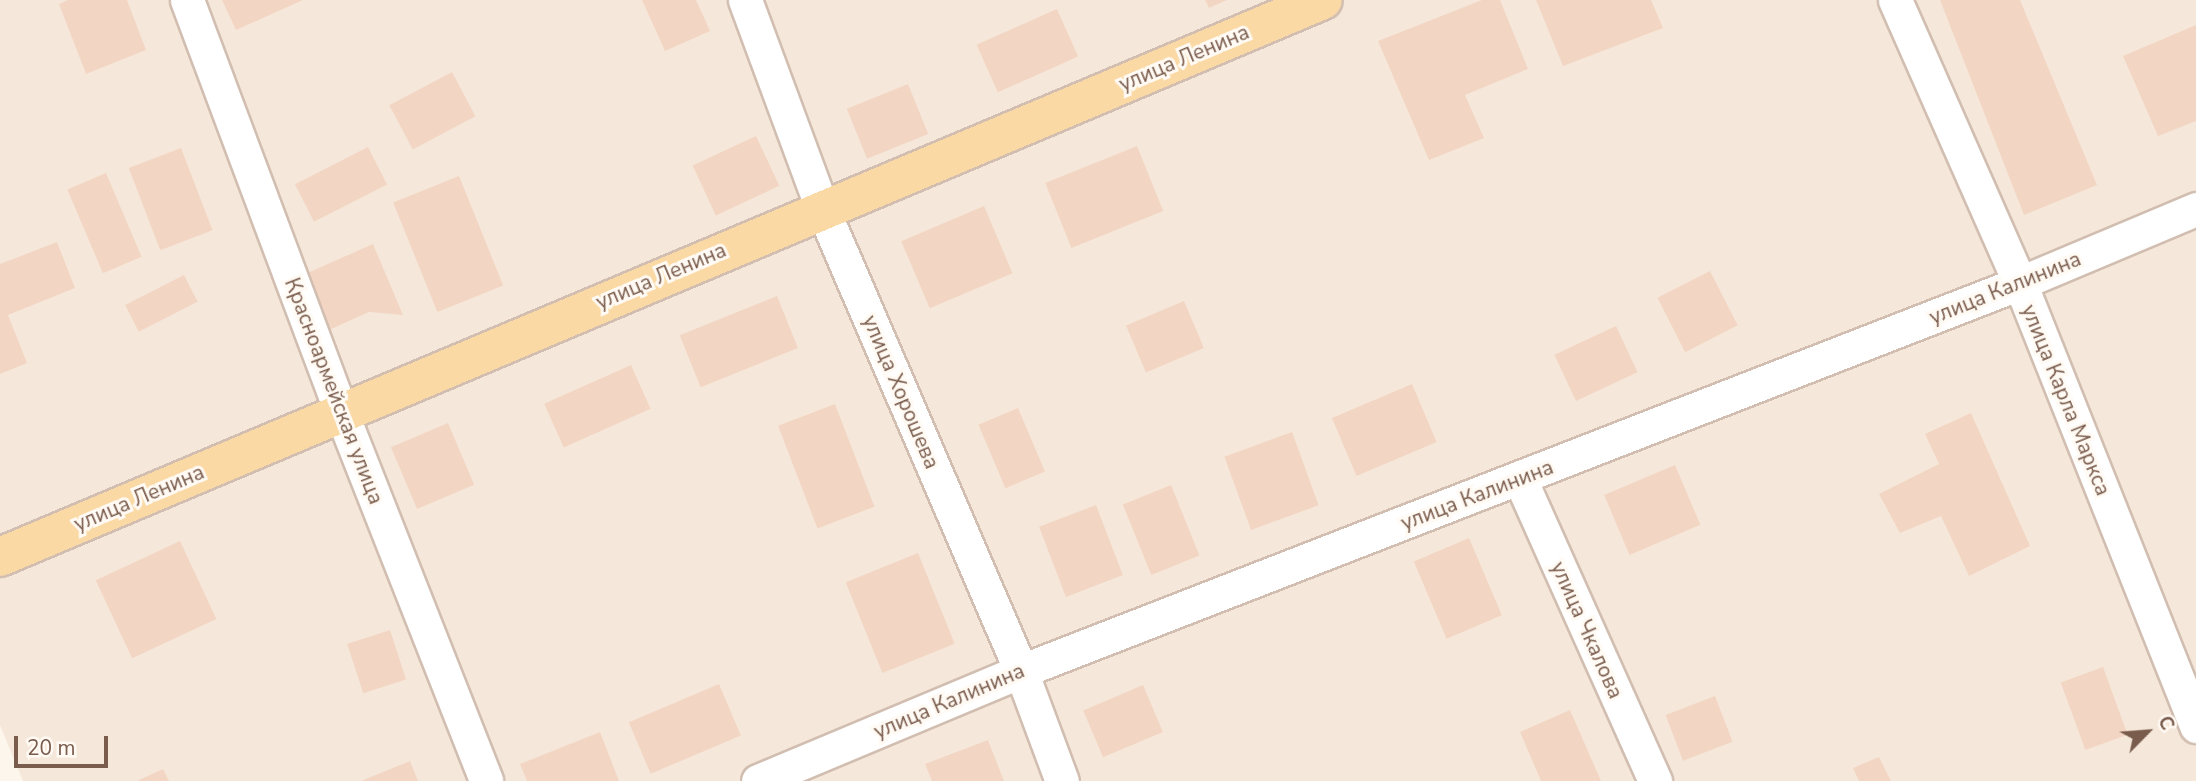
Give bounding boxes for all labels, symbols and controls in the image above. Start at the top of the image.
street label: улица Ленина [1115,19,1253,97]
street label: улица Ленина [592,237,730,315]
street label: улица Калинина [1926,246,2084,330]
street label: Красноармейская улица [279,274,389,508]
street label: улица Карла Маркса [2016,301,2116,499]
street label: улица Хорошева [857,311,945,473]
street label: улица Калинина [1397,454,1557,536]
street label: улица Ленина [70,459,208,537]
street label: улица Чкалова [1546,558,1628,702]
street label: улица Калинина [870,658,1028,744]
north arrow [2112,697,2182,767]
text: С [2152,712,2181,734]
scale bar [18,722,112,766]
text: 20 m [27,734,76,762]

